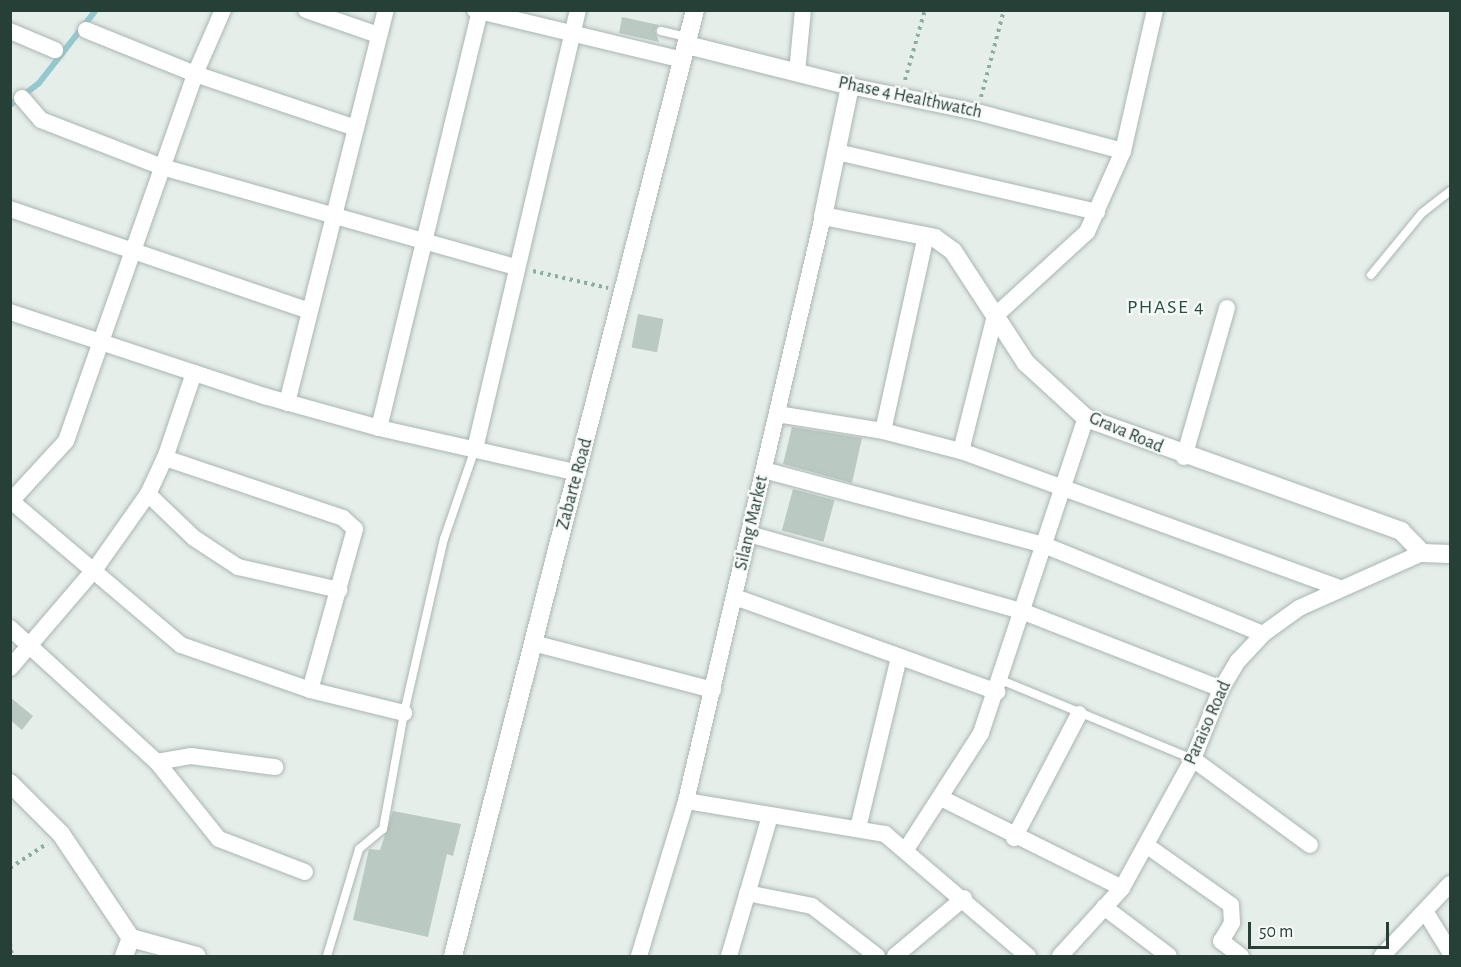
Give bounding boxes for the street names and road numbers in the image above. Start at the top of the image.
street label: Phase 4 Healthwatch [836,72,984,124]
street label: Grava Road [1086,408,1166,458]
street label: Zabarte Road [552,436,598,532]
street label: Silang Market [731,474,773,572]
street label: Paraiso Road [1180,678,1236,768]

